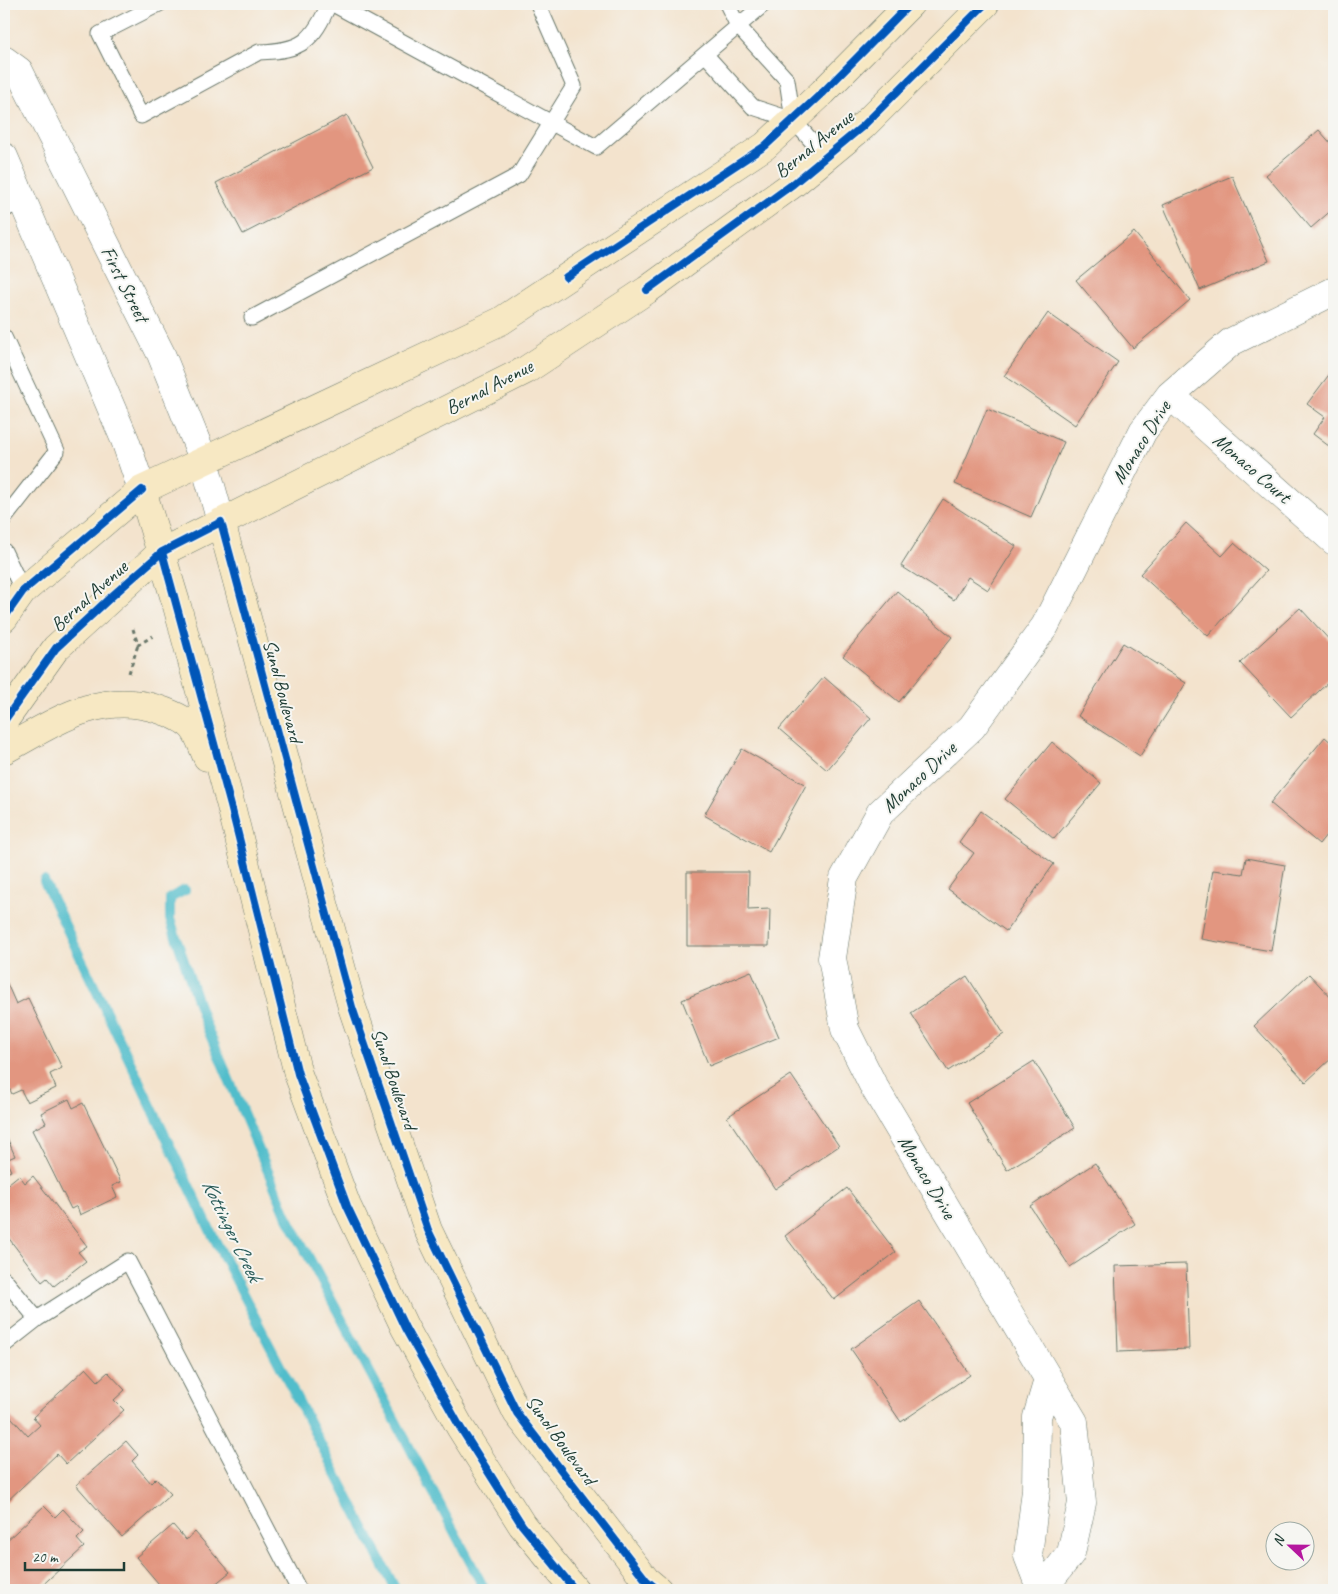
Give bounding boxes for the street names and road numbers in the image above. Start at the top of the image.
street label: Bernal Avenue [769,103,860,184]
street label: First Street [95,242,156,329]
street label: Bernal Avenue [441,353,538,420]
street label: Monaco Drive [1106,395,1177,488]
street label: Monaco Court [1208,427,1298,510]
street label: Bernal Avenue [45,554,134,637]
street label: Sunol Boulevard [257,637,310,748]
street label: Monaco Drive [876,735,963,818]
street label: Sunol Boulevard [365,1025,424,1136]
street label: Monaco Drive [892,1131,962,1225]
street label: Sunol Boulevard [520,1390,604,1493]

